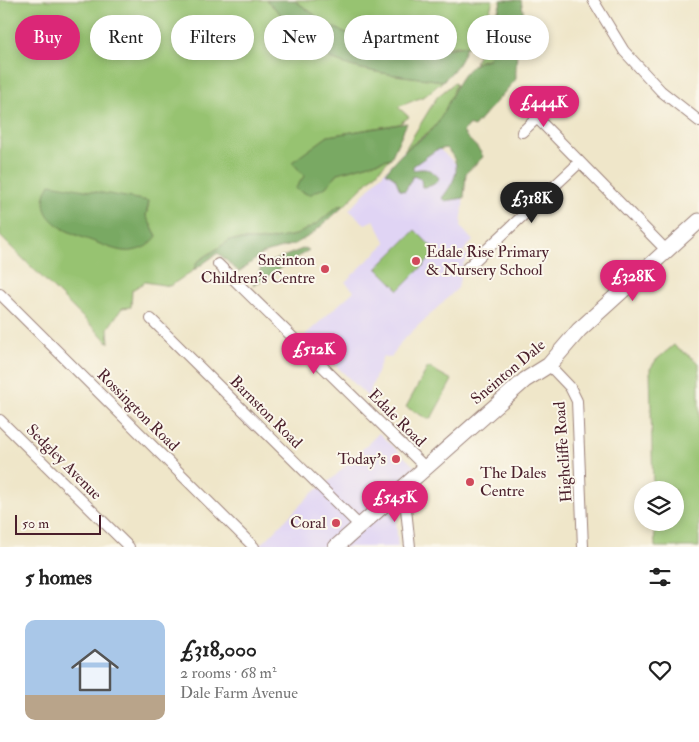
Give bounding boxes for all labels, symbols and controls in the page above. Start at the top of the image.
chip: Buy [15,15,80,60]
chip: Rent [90,15,161,60]
chip: Filters [171,15,254,60]
chip: New [264,15,334,60]
chip: Apartment [344,15,457,60]
chip: House [467,15,549,60]
pin: £444K [509,86,579,128]
text: £444K [520,92,568,112]
pin: £318K [497,182,567,224]
text: £318K [511,188,553,208]
place label: Edale Rise Primary & Nursery School [426,242,550,280]
place label: Sneinton Children's Centre [201,250,315,288]
marker: Edale Rise Primary & Nursery School [410,255,422,267]
pin: £328K [598,260,668,302]
marker: Sneinton Children's Centre [319,263,331,275]
text: £328K [611,266,655,286]
pin: £512K [279,332,349,375]
street label: Sneinton Dale [467,335,550,409]
text: £512K [293,339,335,359]
street label: Rossington Road [93,365,183,455]
street label: Barnston Road [225,371,307,453]
street label: Edale Road [364,385,430,451]
street label: Highcliffe Road [549,401,577,503]
street label: Sedgley Avenue [22,420,106,504]
place label: Today's [337,449,386,469]
marker: Today's [390,453,402,465]
place label: The Dales Centre [480,463,546,501]
marker: The Dales Centre [464,476,476,488]
pin: £545K [360,480,430,523]
map controls [634,481,684,531]
button: layers [634,481,684,531]
text: £545K [373,487,417,507]
scale bar [15,512,101,535]
place label: Coral [290,513,326,533]
text: 50 m [22,515,49,532]
marker: Coral [330,517,342,529]
icon: filters [646,563,674,591]
text: 5 homes [25,564,92,591]
text: £318,000 [180,636,257,663]
icon: home [65,640,125,700]
icon: heart [646,656,674,684]
text: 2 rooms · 68 m² [180,663,276,683]
text: Dale Farm Avenue [180,683,298,703]

